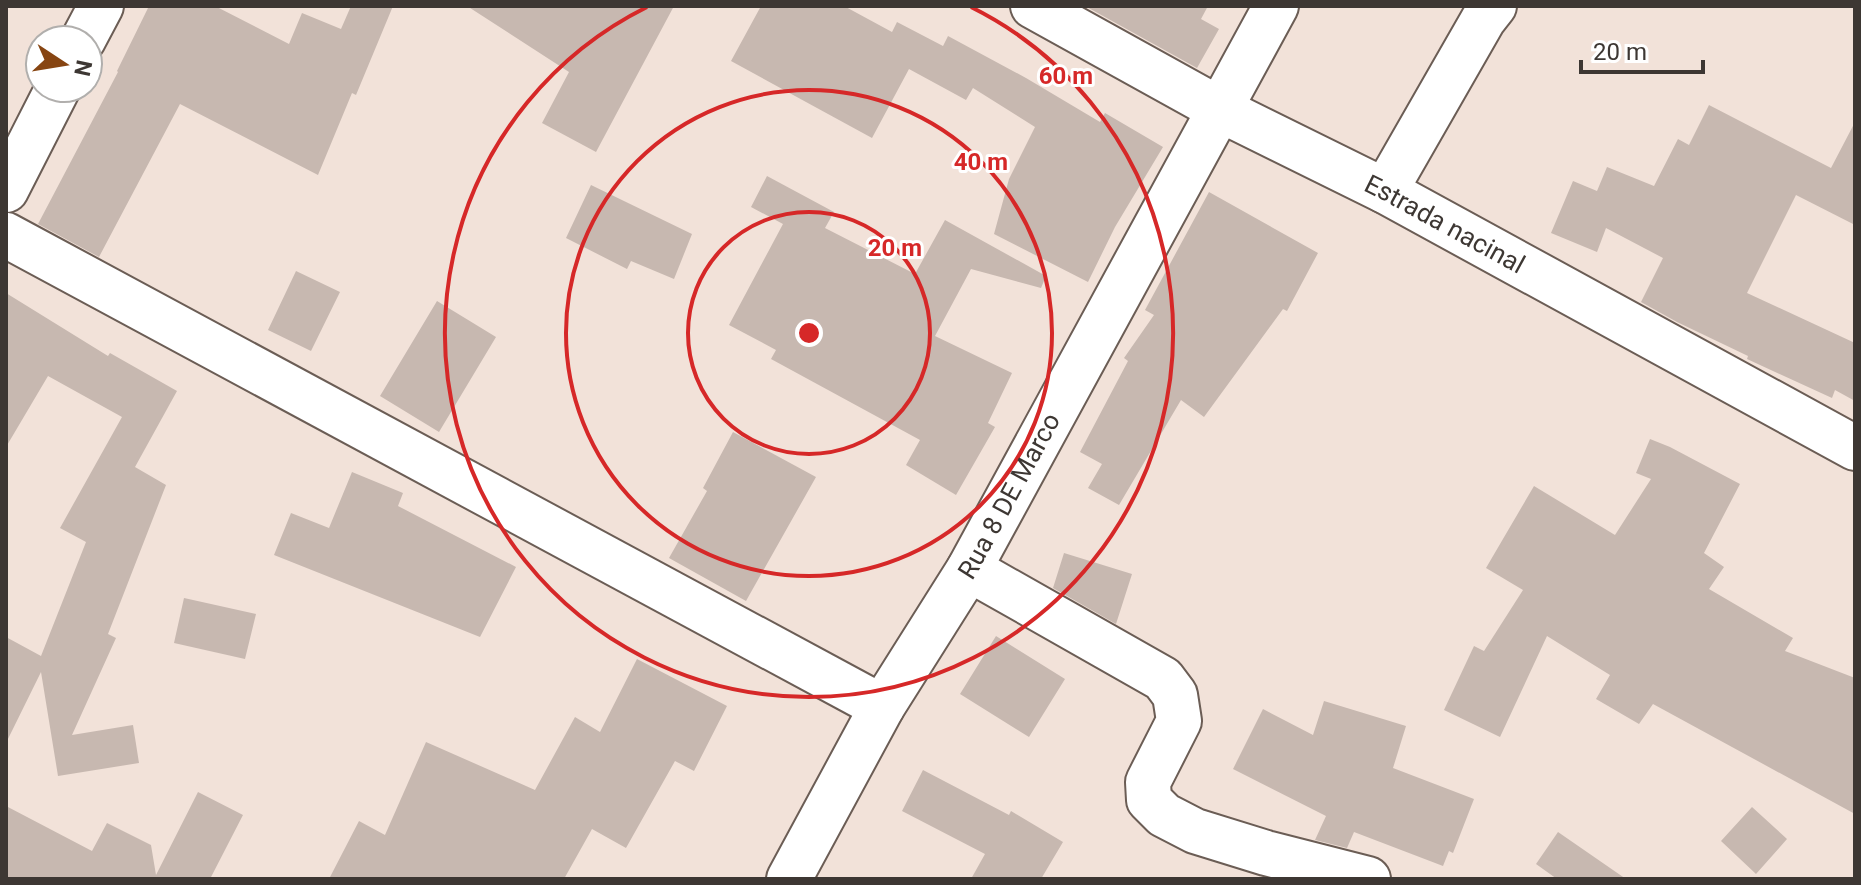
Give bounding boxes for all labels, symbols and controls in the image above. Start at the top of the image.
north arrow [24,24,104,104]
scale bar [1581,24,1703,74]
text: 20 m [1593,38,1647,66]
text: N [69,58,97,78]
text: 60 m [1039,62,1093,90]
text: 40 m [954,148,1008,176]
street label: Estrada nacinal [1360,168,1530,280]
text: 20 m [868,234,922,262]
centre of rings [795,319,823,347]
street label: Rua 8 DE Marco [952,408,1066,584]

